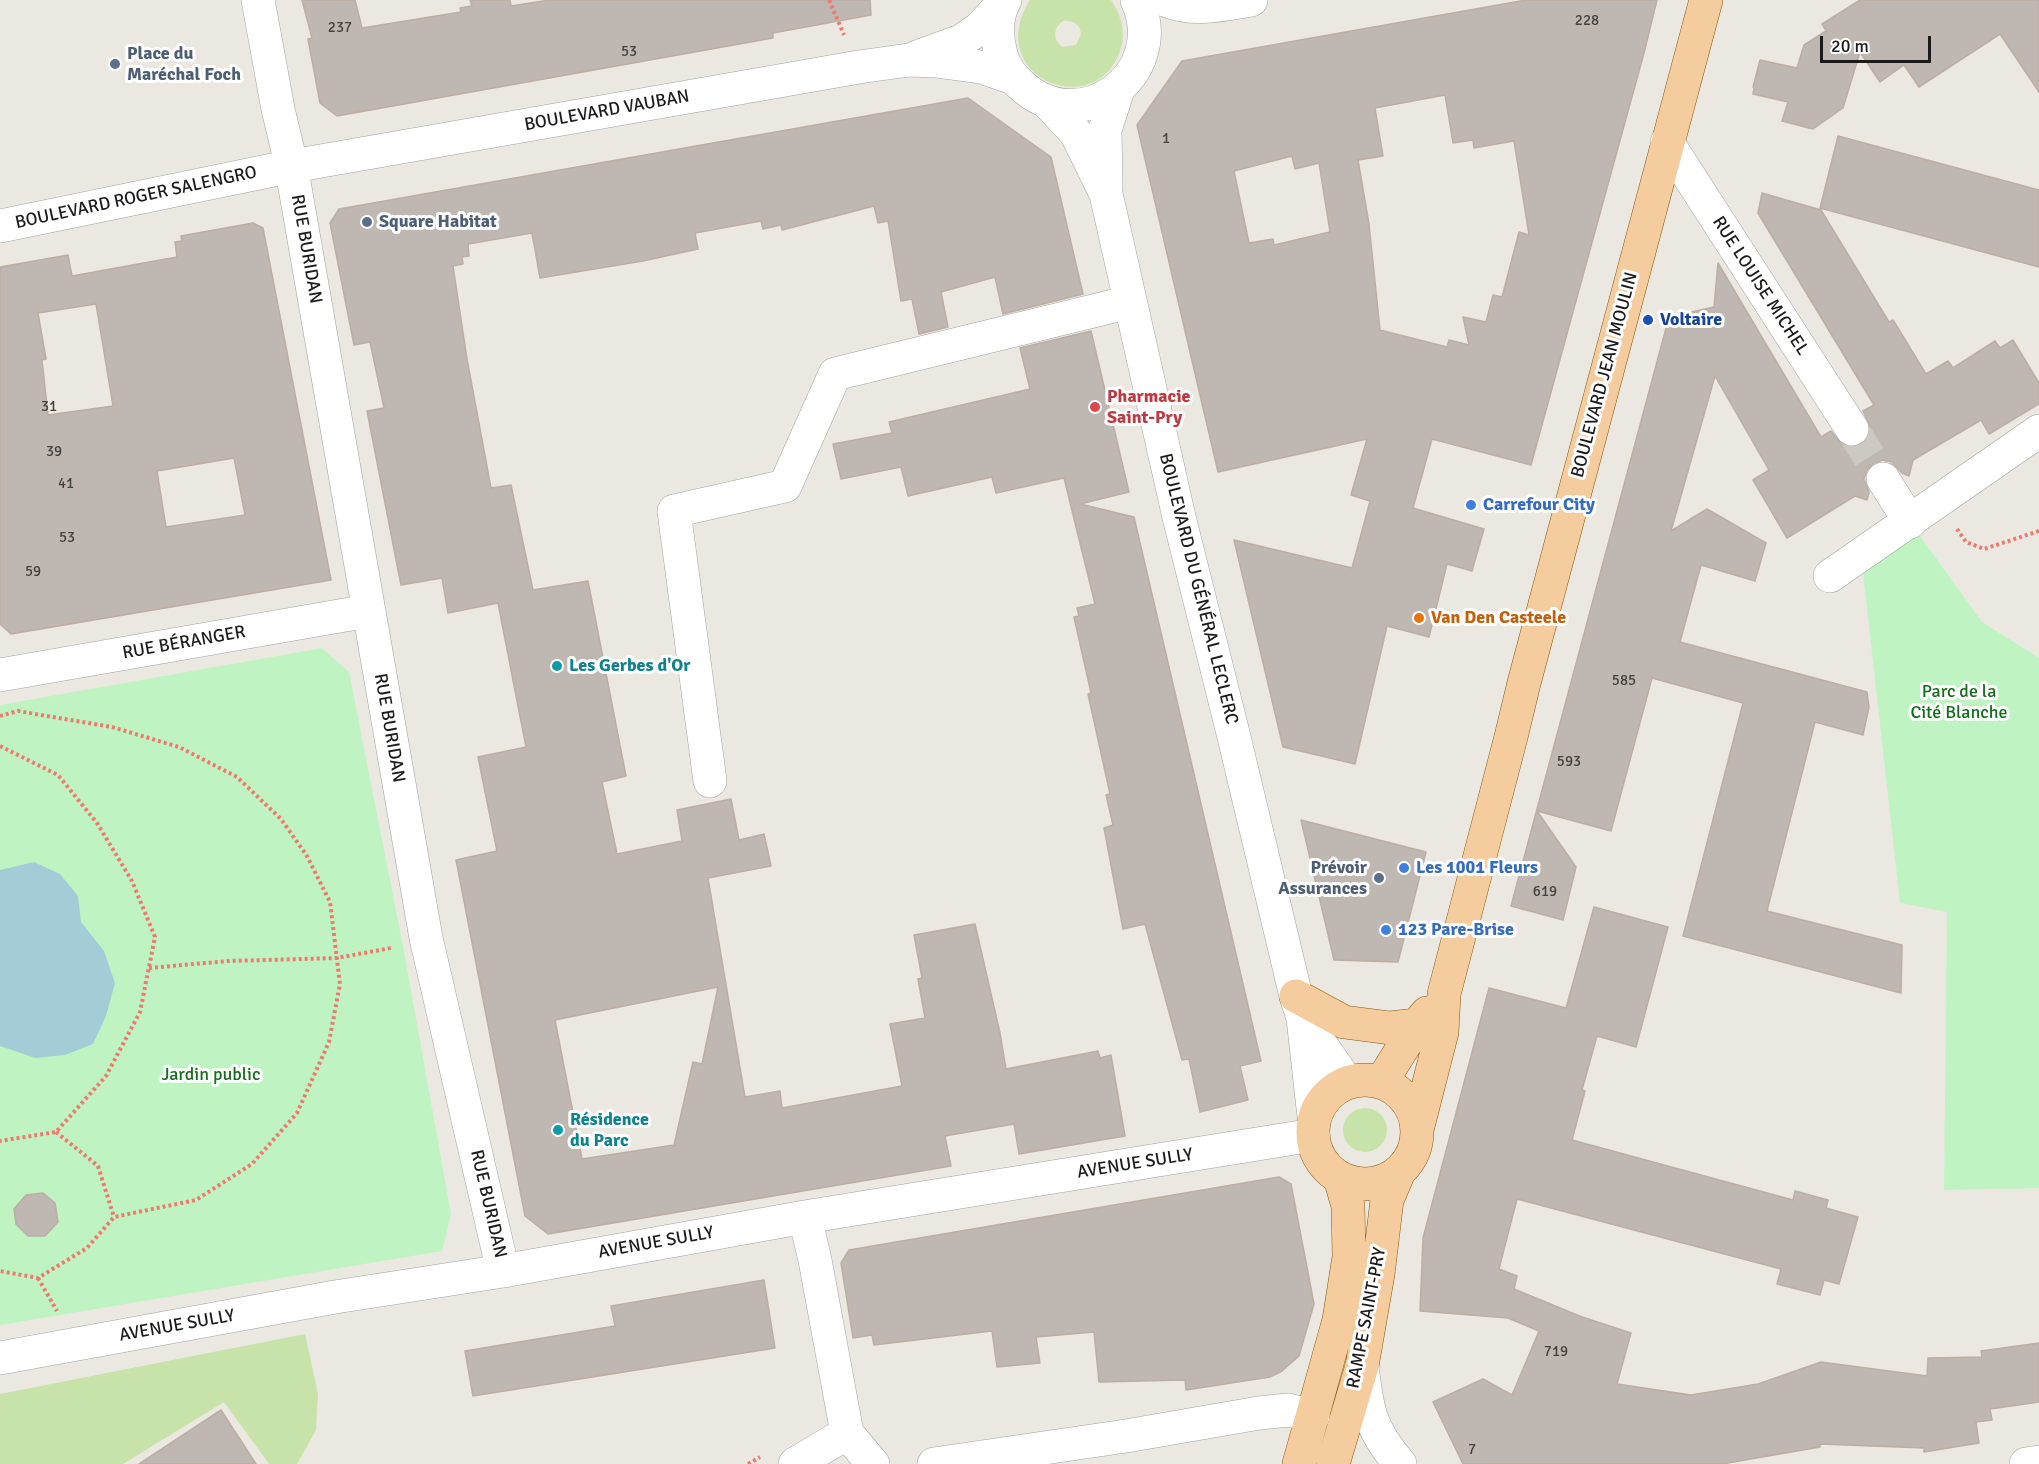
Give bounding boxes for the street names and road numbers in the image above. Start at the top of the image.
street label: BOULEVARD VAUBAN [523,86,691,136]
street label: BOULEVARD ROGER SALENGRO [13,162,259,234]
street label: RUE BURIDAN [286,193,326,305]
street label: RUE LOUISE MICHEL [1707,213,1813,359]
street label: BOULEVARD JEAN MOULIN [1567,270,1643,480]
street label: BOULEVARD DU GÉNÉRAL LECLERC [1154,451,1242,727]
street label: RUE BÉRANGER [121,622,247,664]
street label: RUE BURIDAN [369,672,409,784]
street label: AVENUE SULLY [1076,1144,1194,1184]
street label: RUE BURIDAN [465,1148,511,1260]
street label: AVENUE SULLY [597,1222,715,1264]
street label: RAMPE SAINT-PRY [1343,1246,1391,1390]
street label: AVENUE SULLY [118,1305,236,1347]

